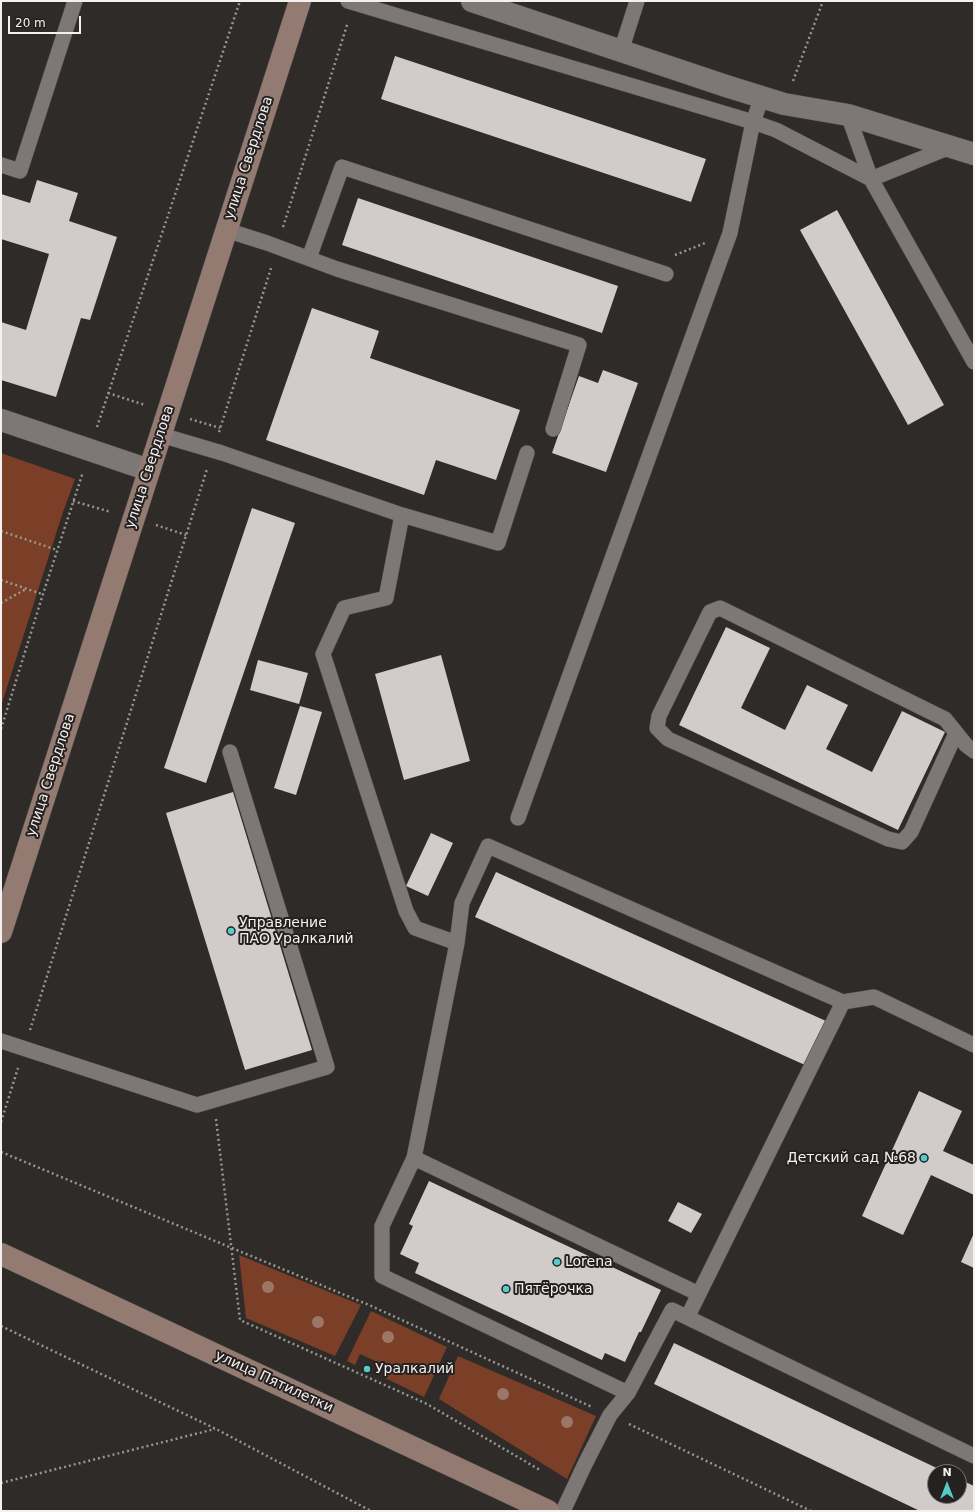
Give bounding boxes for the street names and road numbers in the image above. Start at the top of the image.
street label: улица Свердлова [221,94,277,222]
street label: улица Свердлова [122,403,178,531]
street label: улица Свердлова [23,711,79,839]
street label: улица Пятилетки [212,1347,336,1417]

